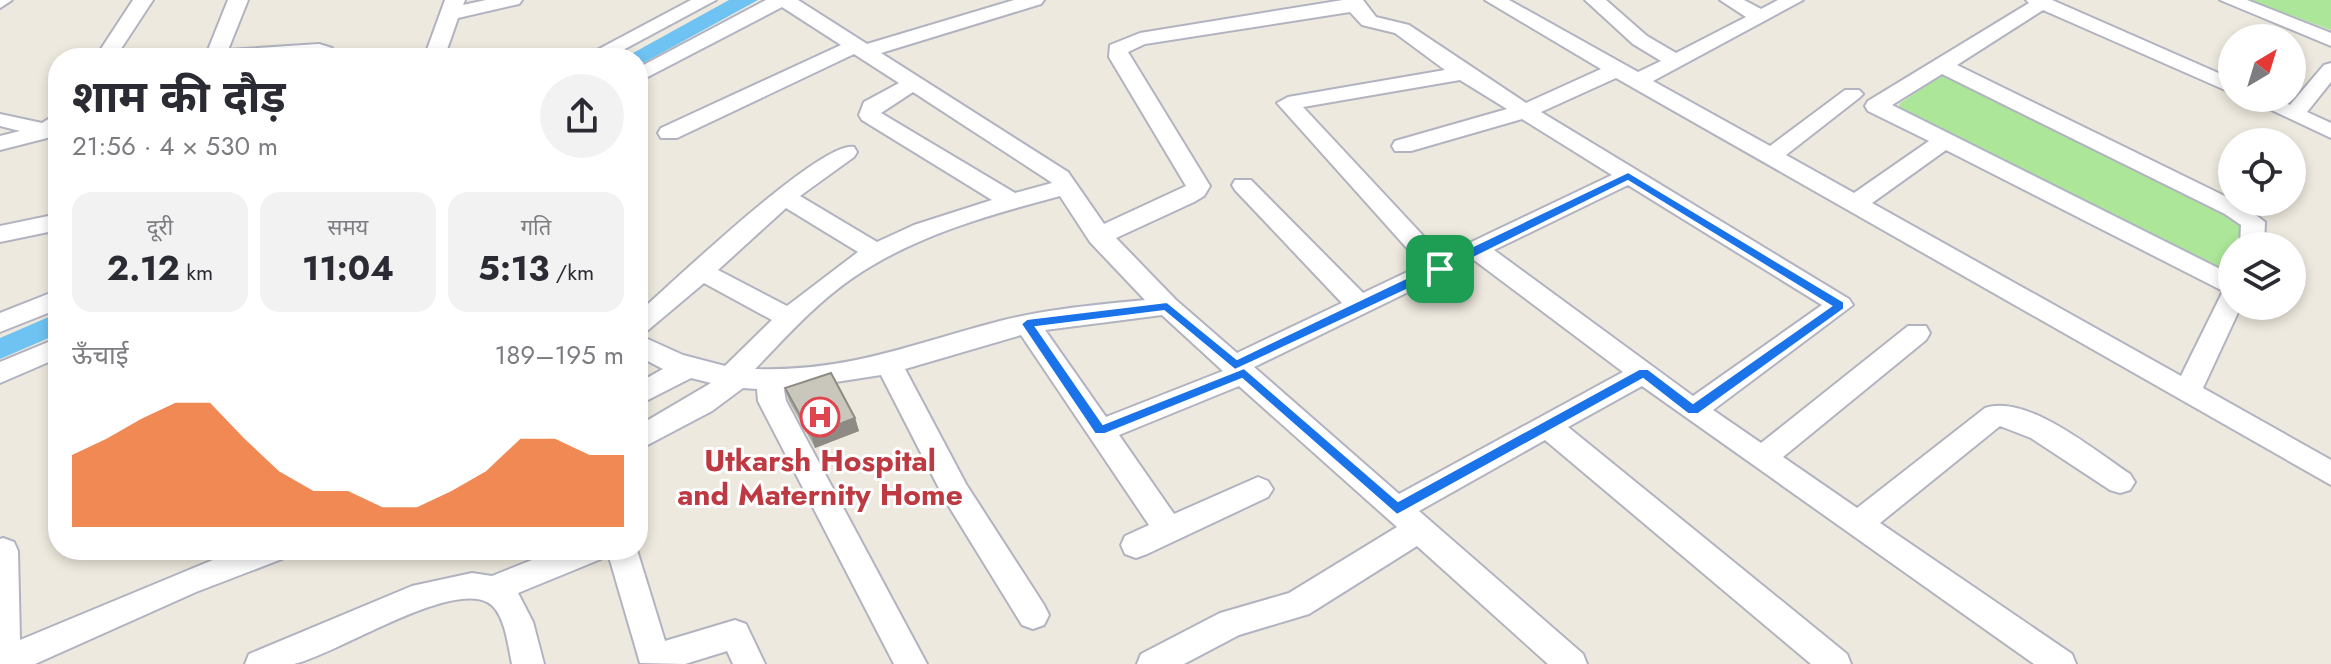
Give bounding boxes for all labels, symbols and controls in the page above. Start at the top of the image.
north arrow [2218,24,2306,112]
map controls [2218,24,2306,320]
text: शाम की दौड़ [72,65,286,129]
button: share [540,74,624,158]
text: 21:56 · 4 × 530 m [72,127,278,165]
button: locate [2218,128,2306,216]
text: दूरी [147,211,173,243]
text: समय [328,211,368,243]
text: गति [521,211,551,243]
button: layers [2218,232,2306,320]
pin [1406,235,1474,303]
text: 2.12 [107,244,180,293]
text: 11:04 [302,244,394,293]
text: 5:13 [478,244,549,293]
icon: arrive [1418,247,1462,291]
text: km [180,256,213,288]
text: /km [549,256,594,288]
text: ऊँचाई [72,336,128,374]
text: 189–195 m [494,336,624,374]
hospital icon: Utkarsh Hospital and Maternity Home [799,396,841,438]
place label: Utkarsh Hospital and Maternity Home [677,439,963,516]

